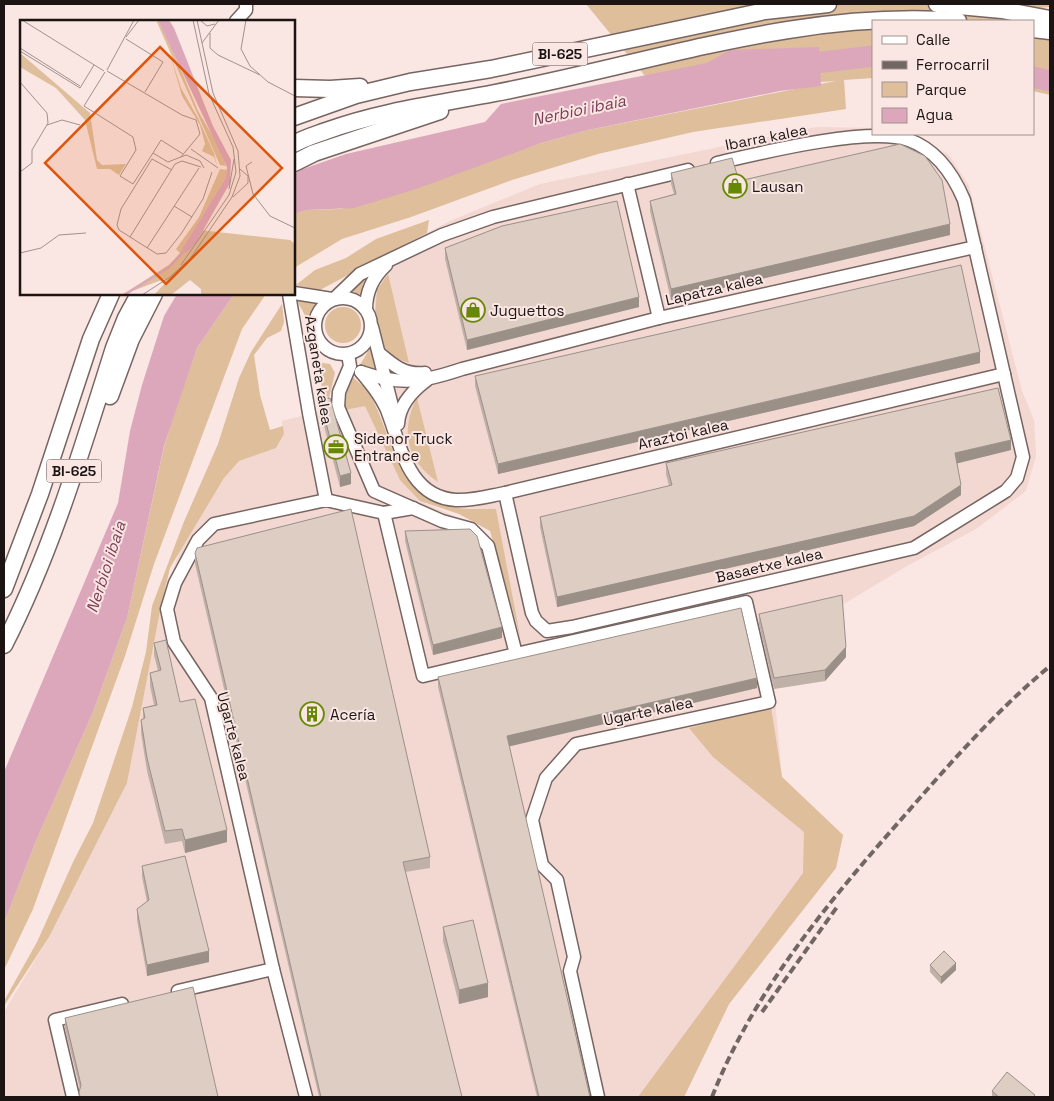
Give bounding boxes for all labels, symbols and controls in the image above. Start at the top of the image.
inset map [20,20,295,295]
legend [872,20,1034,135]
text: Calle [916,30,951,49]
road number: BI-625 [532,42,588,66]
text: Ferrocarril [916,55,989,74]
text: Parque [916,80,967,99]
water label: Nerbioi ibaia [530,90,628,130]
text: Agua [916,105,953,124]
street label: Ibarra kalea [723,120,809,154]
shop icon: Lausan [722,173,748,199]
place label: Lausan [752,177,803,196]
street label: Lapatza kalea [663,268,765,309]
shop icon: Juguettos [460,297,486,323]
place label: Juguettos [490,301,564,320]
street label: Azganeta kalea [301,314,337,426]
street label: Araztoi kalea [636,414,731,454]
place label: Sidenor Truck Entrance [354,429,453,465]
office icon: Sidenor Truck Entrance [323,434,349,460]
road number: BI-625 [46,460,102,482]
water label: Nerbioi ibaia [81,518,131,615]
street label: Basaetxe kalea [714,543,825,587]
street label: Ugarte kalea [213,690,255,783]
street label: Ugarte kalea [602,692,695,730]
building icon: Acería [299,701,325,727]
place label: Acería [330,705,376,724]

